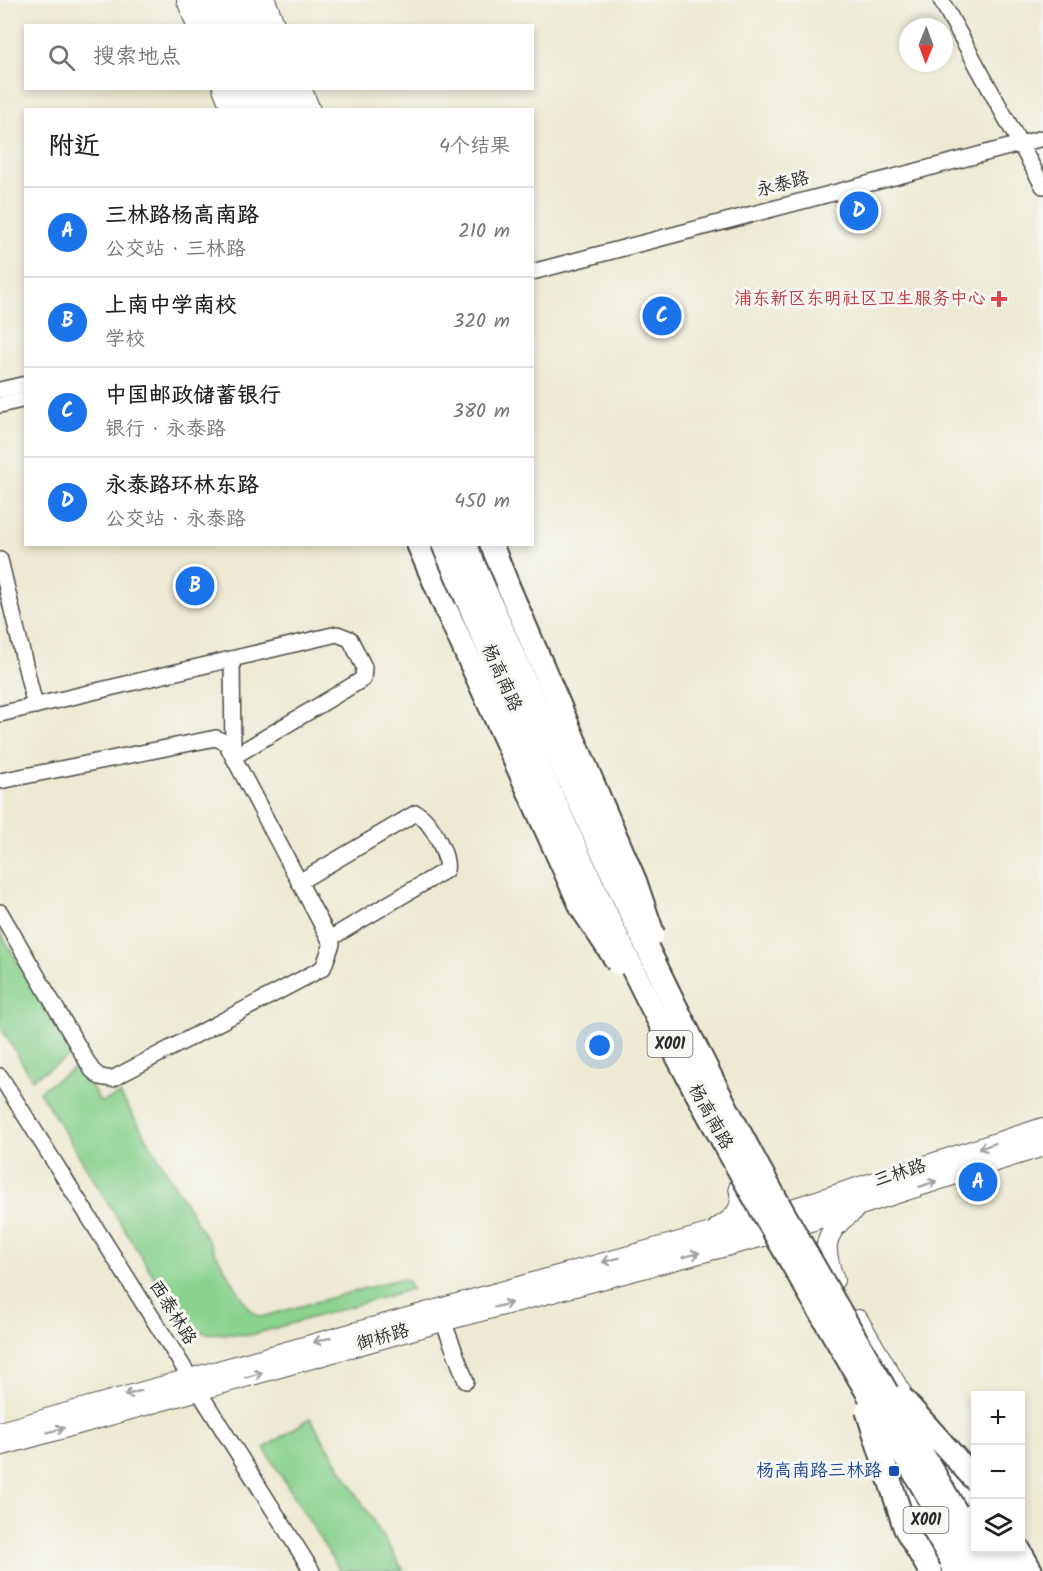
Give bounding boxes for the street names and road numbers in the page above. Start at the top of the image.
street label: 永泰路 [753,164,813,206]
street label: 杨高南路 [473,639,529,717]
road number: X001 [648,1031,692,1057]
street label: 杨高南路 [680,1078,740,1156]
street label: 三林路 [870,1152,930,1196]
street label: 西泰林路 [141,1275,203,1351]
street label: 御桥路 [353,1317,413,1359]
road number: X001 [904,1507,948,1533]

